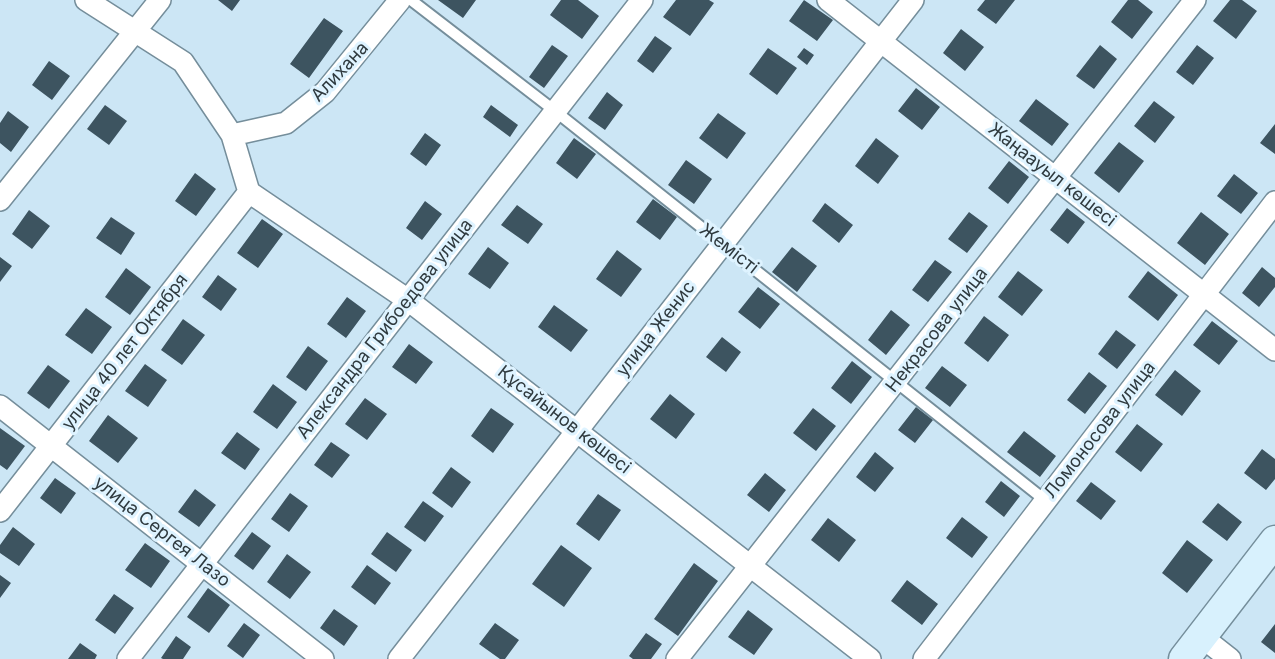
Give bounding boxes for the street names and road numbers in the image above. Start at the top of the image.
street label: Алихана [307,38,373,106]
street label: Жаңаауыл көшесі [984,118,1120,232]
street label: Александра Грибоедова улица [292,215,478,443]
street label: Жемісті [695,219,763,279]
street label: Некрасова улица [882,263,992,397]
street label: улица 40 лет Октября [57,270,193,434]
street label: улица Женис [612,277,700,381]
street label: Ломоносова улица [1040,357,1160,503]
street label: Құсайынов көшесі [493,361,635,479]
street label: улица Сергея Лазо [89,472,235,592]

